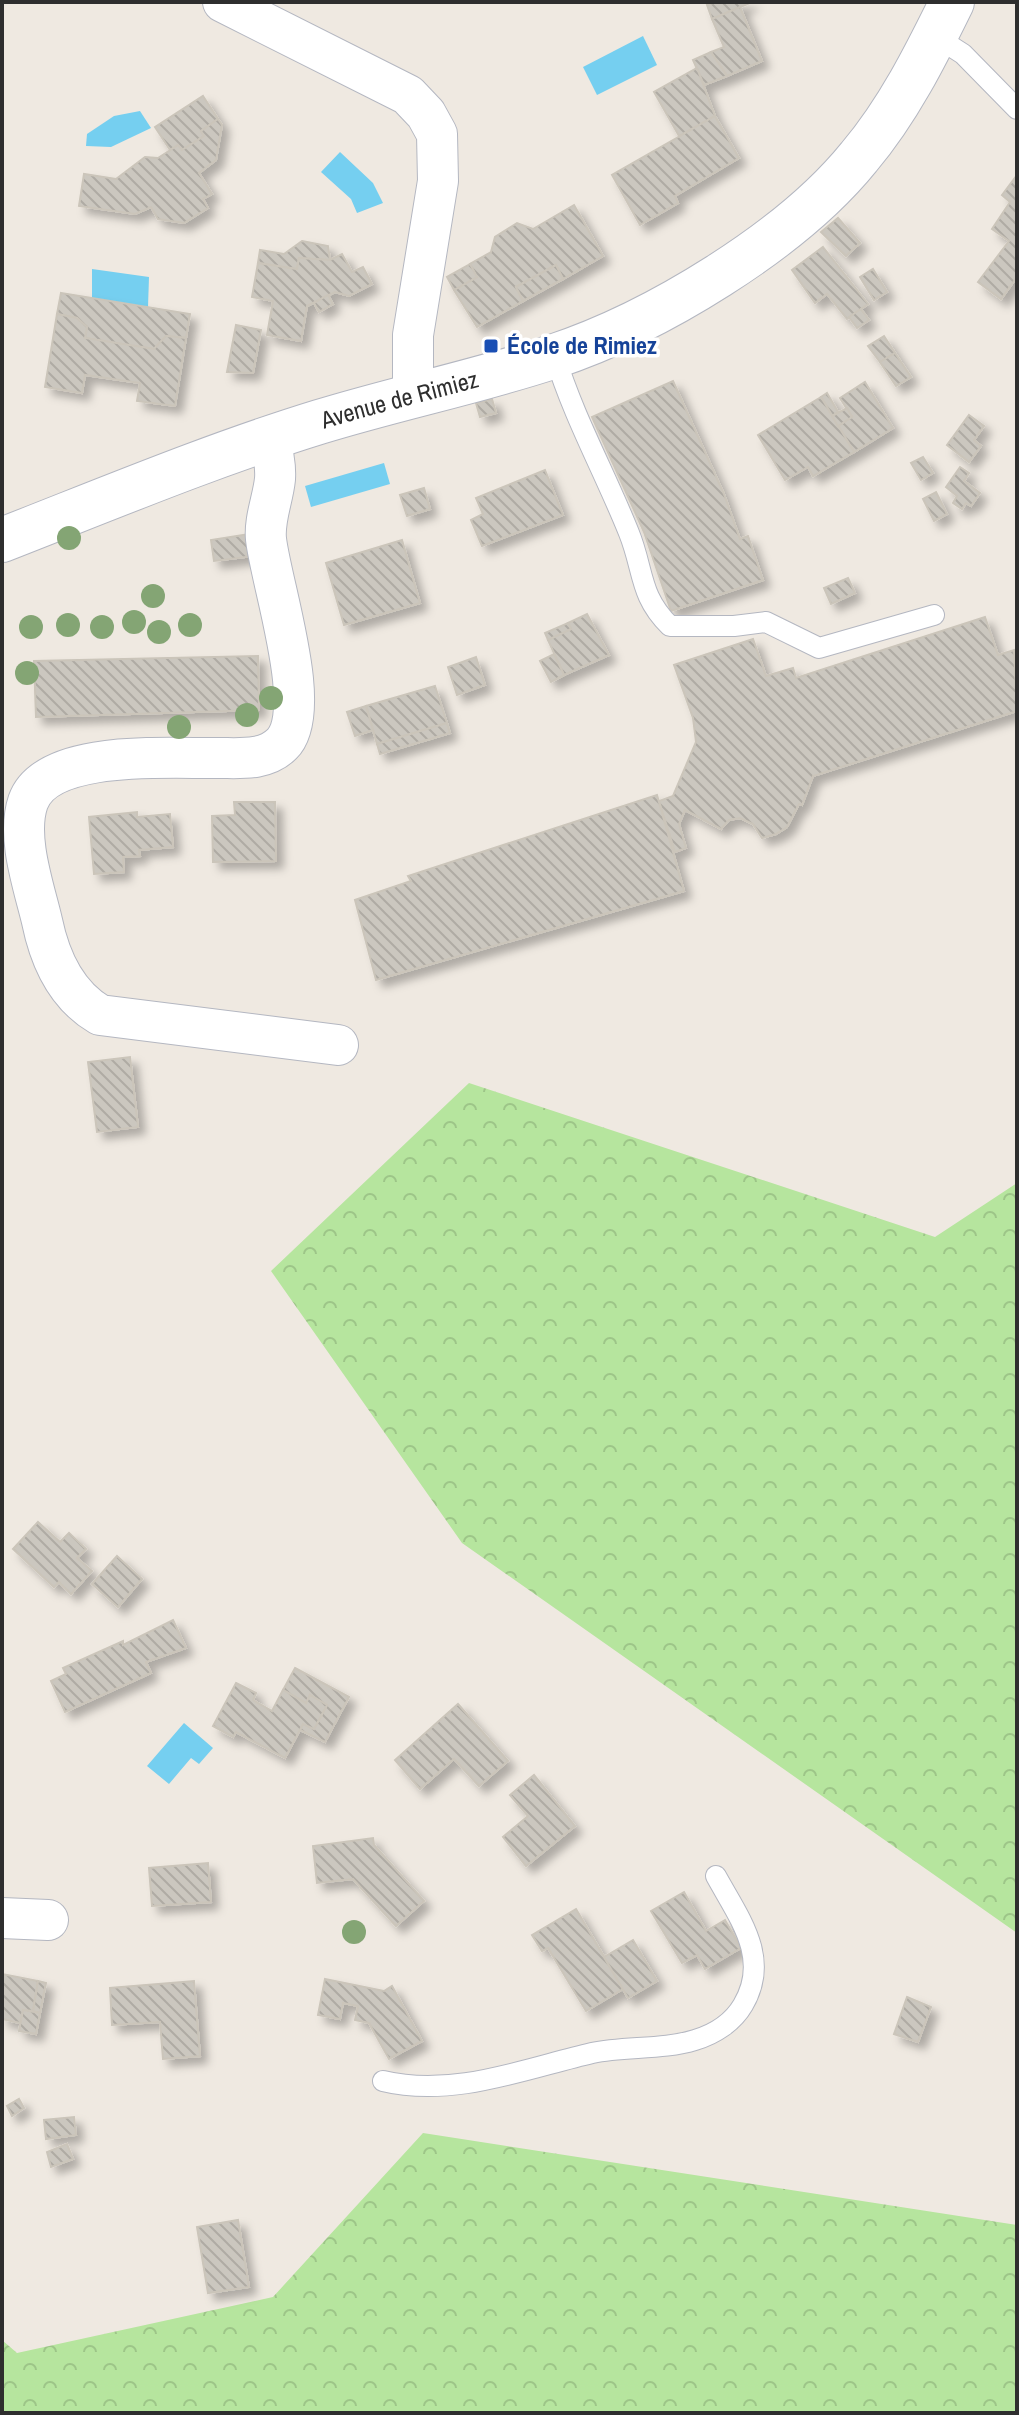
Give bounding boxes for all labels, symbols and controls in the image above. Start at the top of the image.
place label: École de Rimiez [507,329,657,361]
marker: École de Rimiez [482,337,500,355]
street label: Avenue de Rimiez [316,362,482,436]

